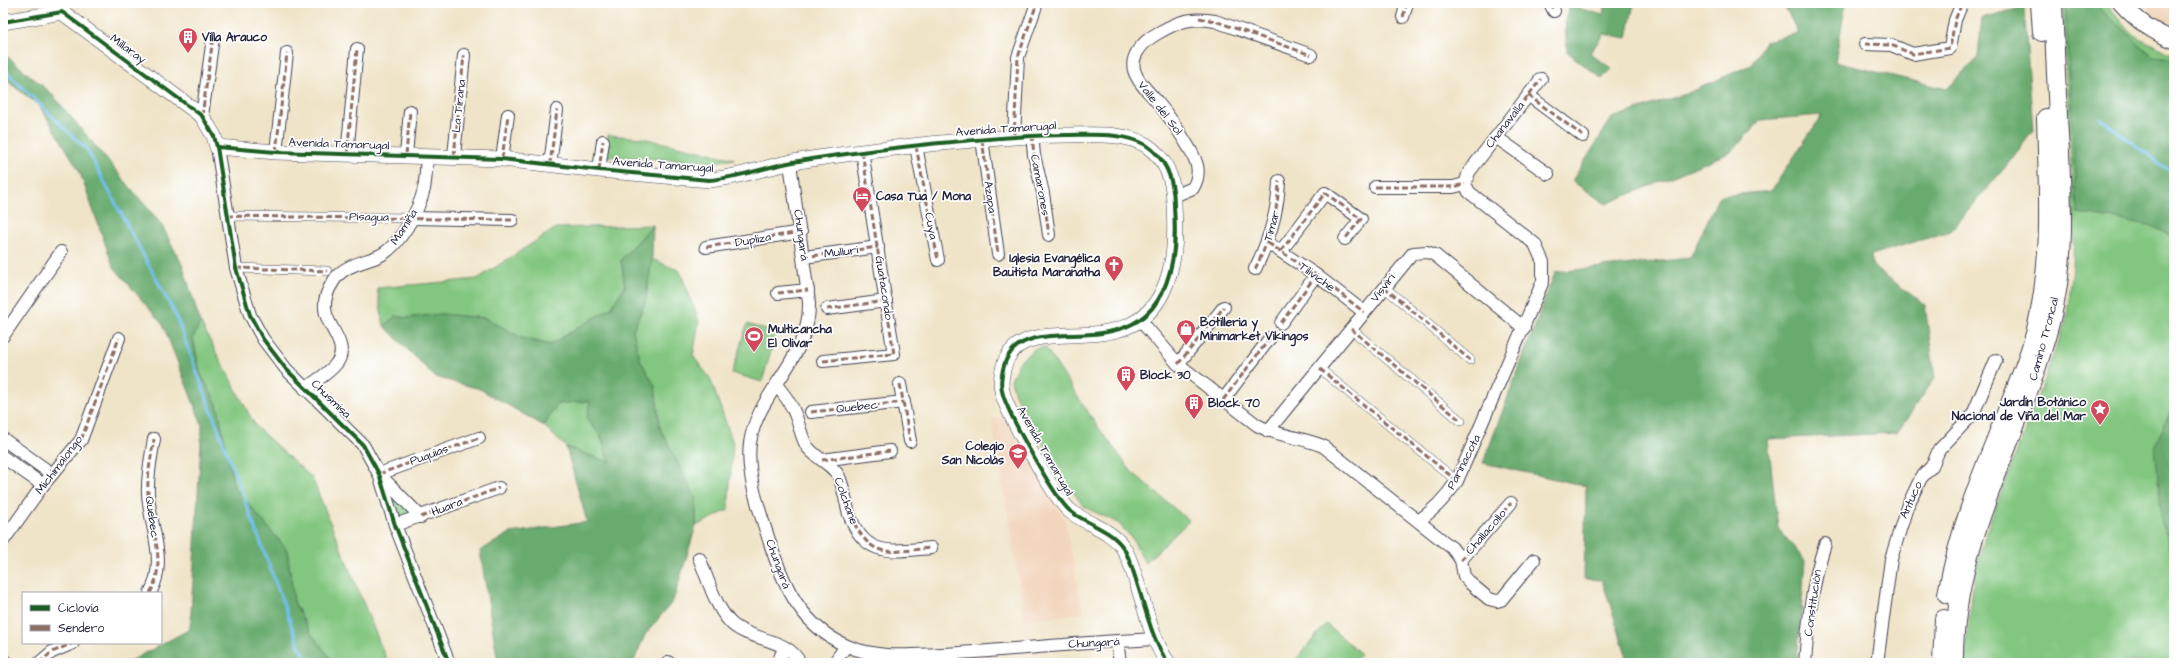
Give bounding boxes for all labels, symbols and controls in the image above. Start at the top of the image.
building icon: Villa Arauco [177,26,199,54]
place label: Villa Arauco [201,29,267,46]
street label: Millaray [106,30,150,69]
street label: Valle del Sol [1133,77,1187,139]
street label: La Tirana [448,79,470,133]
street label: Chanavalla [1481,98,1529,152]
street label: Avenida Tamarugal [955,117,1057,142]
street label: Avenida Tamarugal [288,134,390,155]
street label: Avenida Tamarugal [612,153,714,178]
street label: Camarones [1026,153,1054,217]
street label: Azapa [979,180,1001,214]
hotel icon: Casa Tua / Mona [851,185,873,213]
place label: Casa Tua / Mona [876,188,972,205]
street label: Mamiña [386,206,422,248]
street label: Pisagua [349,208,389,227]
street label: Chungará [788,208,813,262]
street label: Timar [1260,208,1285,243]
street label: Cuya [919,211,942,241]
street label: Dupliza [734,228,772,252]
street label: Mulluri [823,241,859,263]
place label: Iglesia Evangélica Bautista Maranatha [993,250,1101,281]
church icon: Iglesia Evangélica Bautista Maranatha [1103,254,1125,282]
street label: Guatacondo [871,255,897,322]
street label: Tiliviche [1295,258,1339,296]
street label: Visviri [1366,270,1400,306]
street label: Camino Troncal [2025,295,2063,383]
place label: Botilleria y Minimarket Vikingos [1200,314,1309,347]
shop icon: Botilleria y Minimarket Vikingos [1175,318,1197,346]
place label: Multicancha El Olivar [768,321,833,352]
sports icon: Multicancha El Olivar [743,325,765,353]
building icon: Block 30 [1115,364,1137,392]
place label: Block 30 [1140,367,1191,384]
street label: Chusmisa [307,376,355,422]
building icon: Block 70 [1183,392,1205,420]
place label: Jardín Botánico Nacional de Viña del Mar [1952,394,2086,425]
place label: Block 70 [1208,395,1260,412]
street label: Quebec [835,396,879,418]
place icon: Jardín Botánico Nacional de Viña del Mar [2089,398,2111,426]
street label: Avenida Tamarugal [1011,403,1078,500]
street label: Michimalongo [31,432,88,499]
street label: Parinacota [1443,432,1485,492]
place label: Colegio San Nicolás [941,438,1004,469]
street label: Puquias [407,440,451,470]
school or university icon: Colegio San Nicolás [1007,442,1029,470]
street label: Colchane [830,475,863,528]
street label: Antuco [1895,479,1927,521]
street label: Huara [429,493,465,521]
street label: Quebec [141,495,163,539]
street label: Challacollo [1461,505,1511,558]
street label: Chungará [760,537,795,591]
street label: Constitución [1800,569,1826,637]
legend [22,592,162,644]
text: Ciclovía [58,600,99,617]
text: Sendero [58,620,104,637]
street label: Chungará [1068,633,1120,654]

